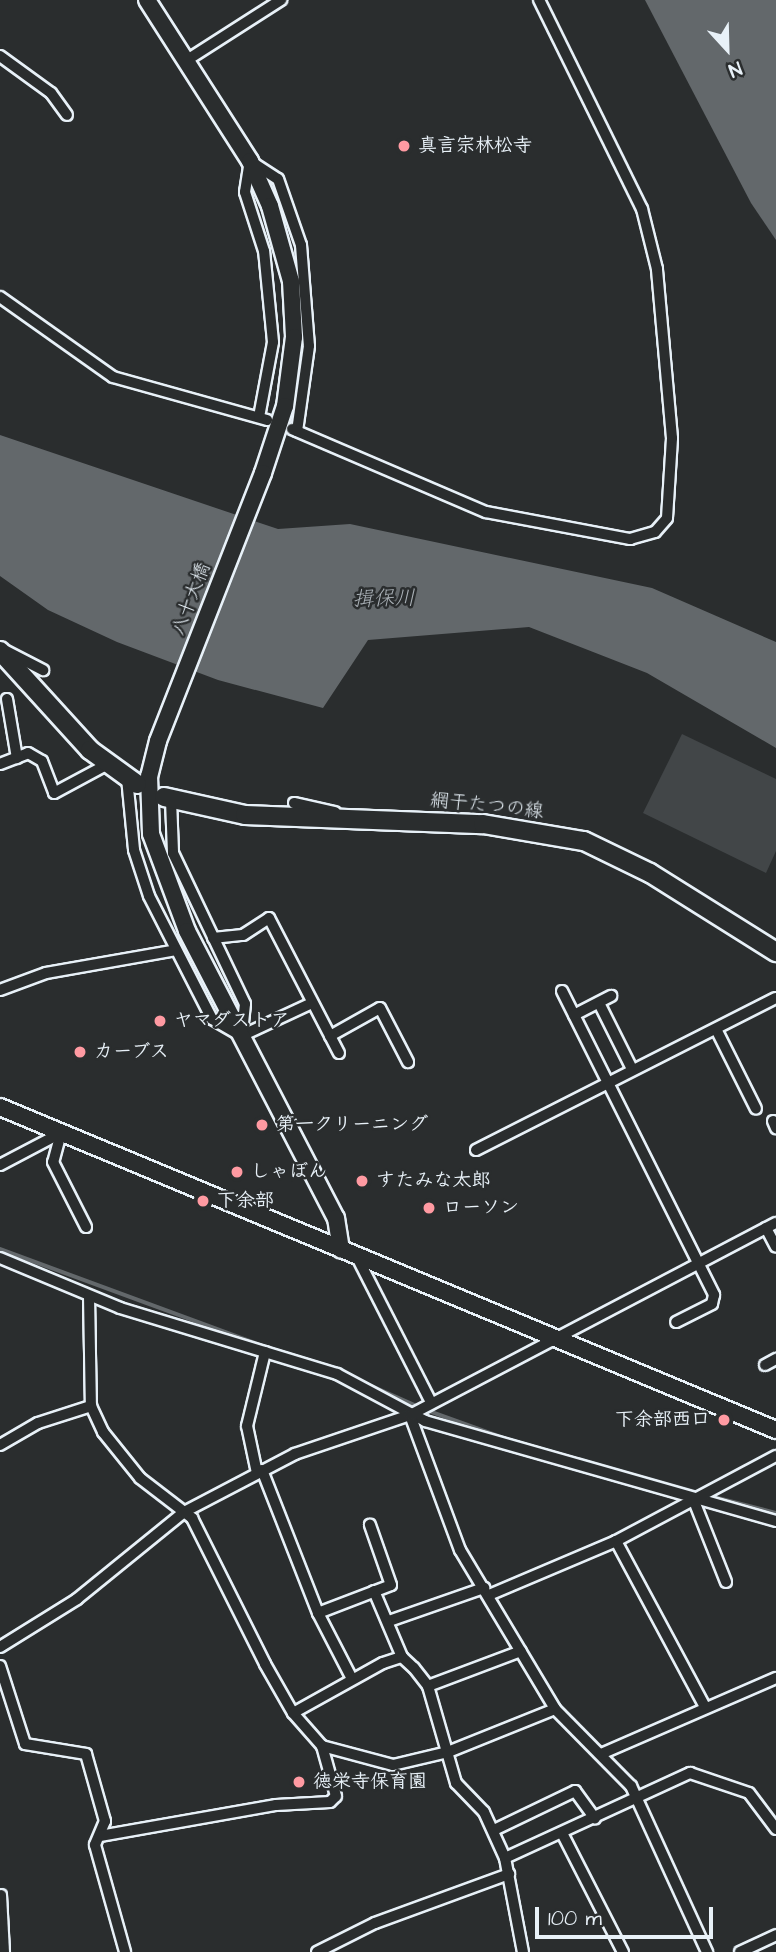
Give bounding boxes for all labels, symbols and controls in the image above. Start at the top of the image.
north arrow [692,14,762,84]
text: N [724,54,746,84]
place label: 真言宗林松寺 [418,135,532,157]
marker: 真言宗林松寺 [396,138,412,154]
street label: 八十大橋 [167,559,215,639]
water label: 揖保川 [352,586,416,612]
street label: 網干たつの線 [429,789,545,823]
place label: ヤマダストア [174,1010,288,1032]
marker: ヤマダストア [152,1013,168,1029]
place label: カーブス [94,1041,170,1063]
marker: カーブス [72,1044,88,1060]
place label: 第一クリーニング [276,1114,428,1136]
marker: 第一クリーニング [254,1117,270,1133]
place label: しゃぼん [251,1161,327,1183]
marker: しゃぼん [229,1164,245,1180]
place label: すたみな太郎 [376,1170,490,1192]
marker: すたみな太郎 [354,1173,370,1189]
place label: 下余部 [217,1190,274,1212]
marker: 下余部 [195,1193,211,1209]
place label: ローソン [443,1197,519,1219]
marker: ローソン [421,1200,437,1216]
place label: 下余部西口 [615,1409,710,1431]
marker: 下余部西口 [716,1412,732,1428]
place label: 徳栄寺保育園 [313,1771,427,1793]
marker: 徳栄寺保育園 [291,1774,307,1790]
scale bar [538,1892,716,1936]
text: 100 m [548,1904,602,1933]

